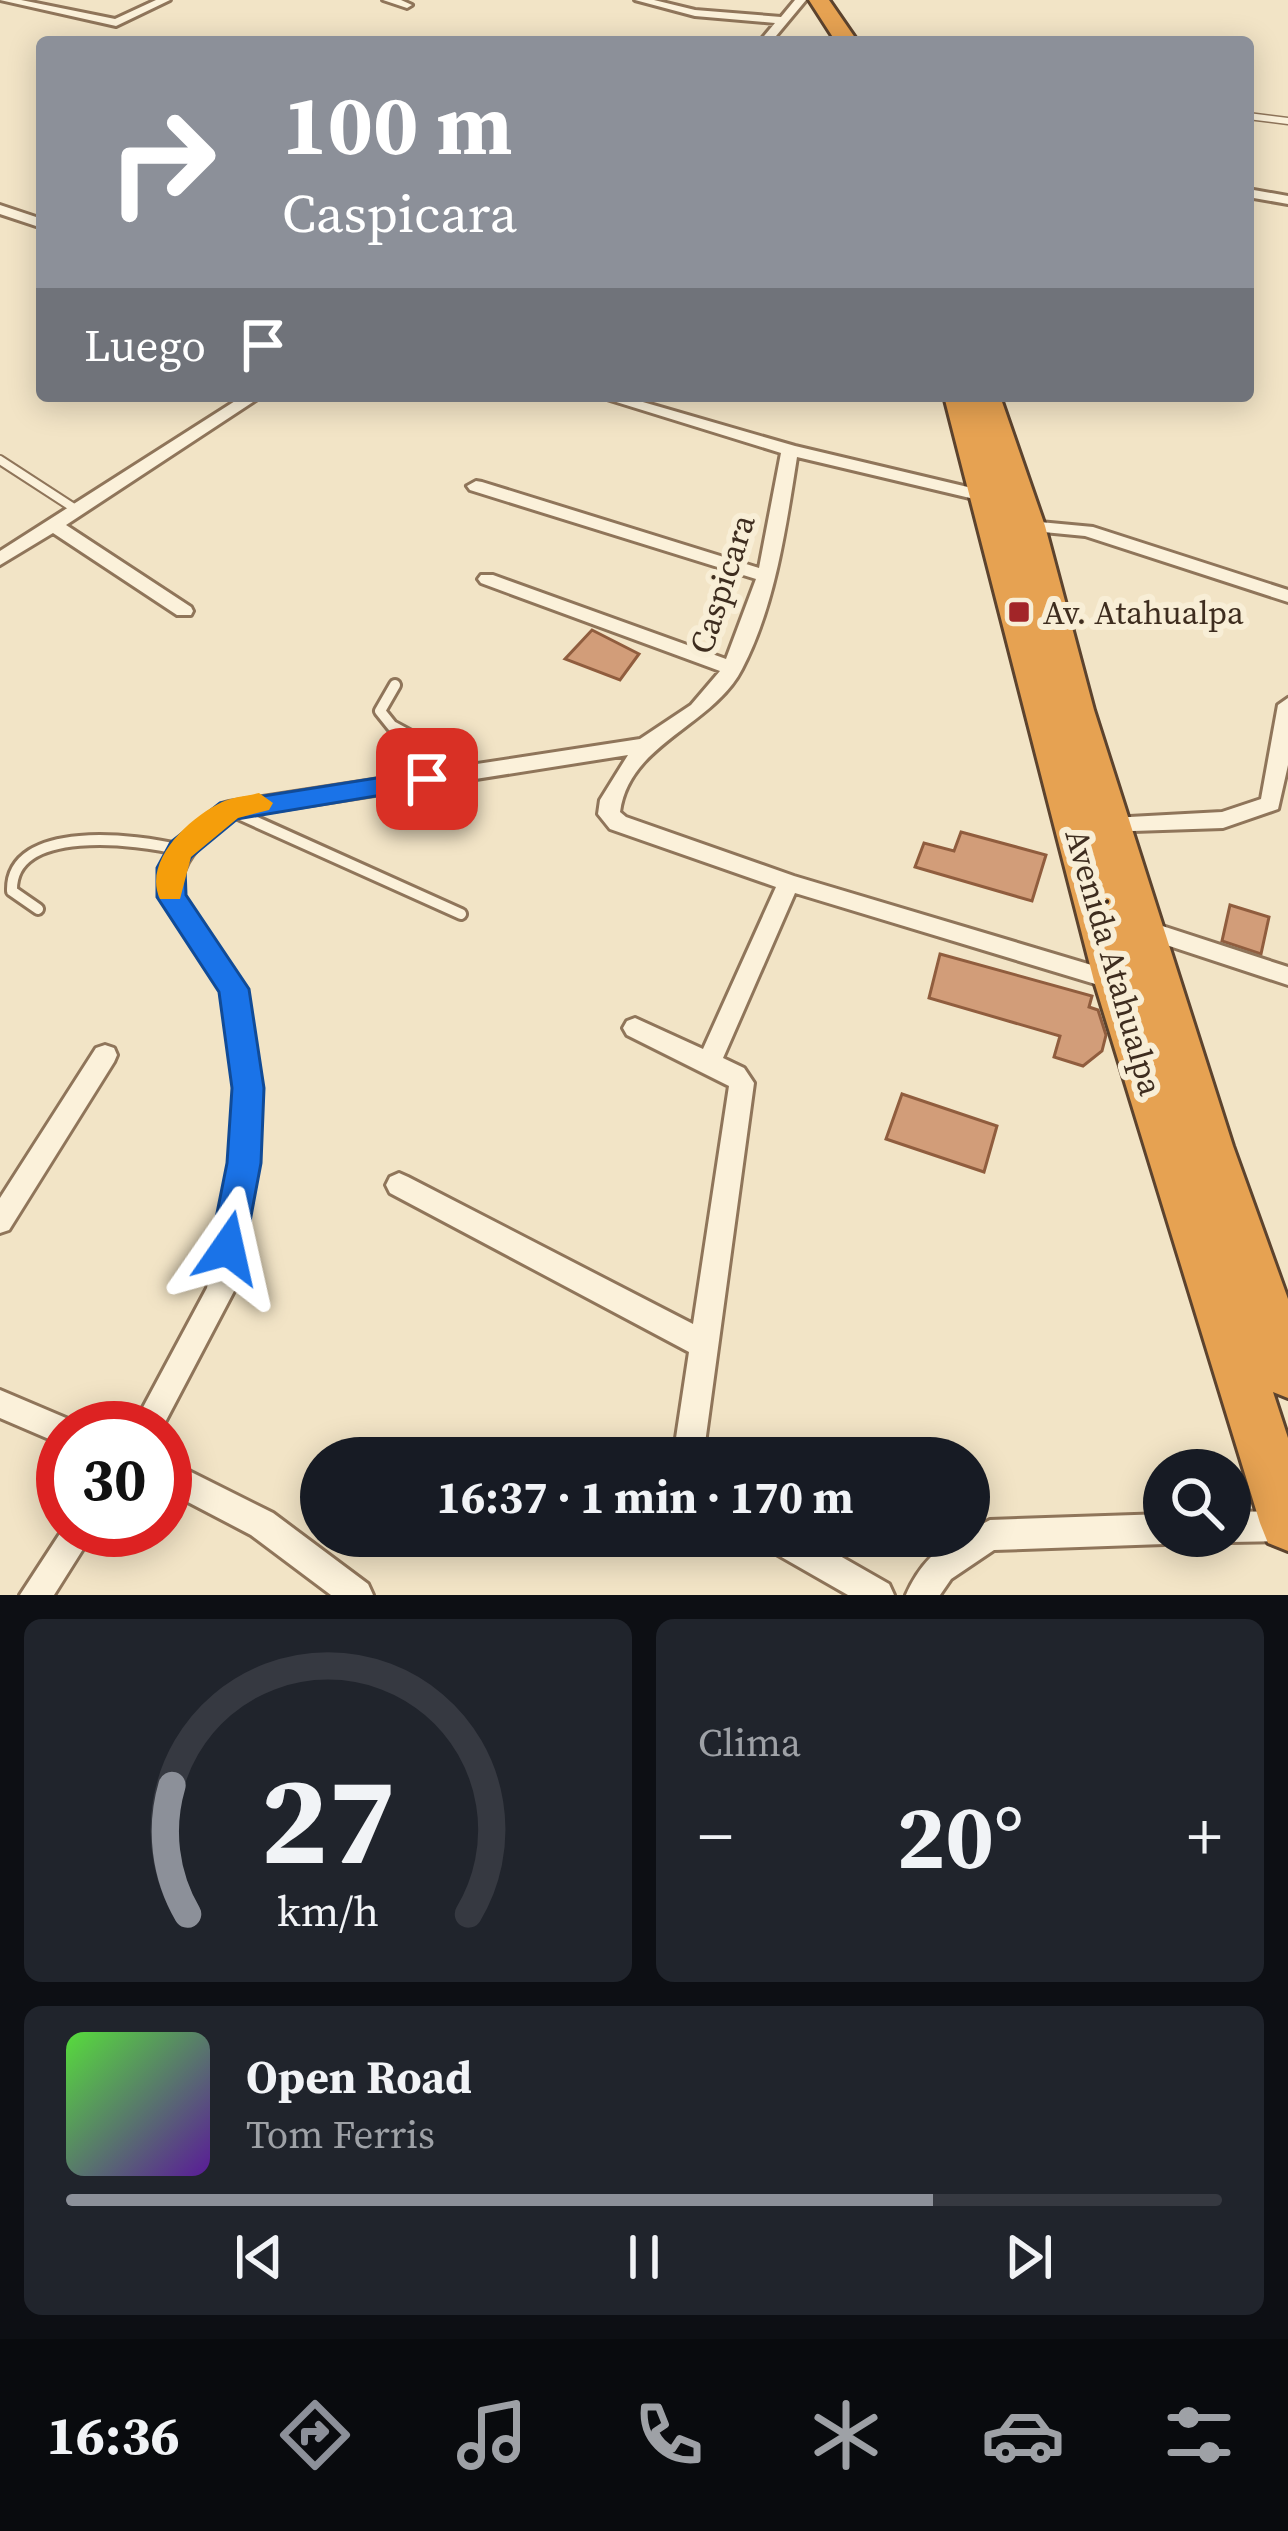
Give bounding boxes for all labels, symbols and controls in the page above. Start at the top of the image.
text: 100 m [282,67,513,182]
icon: right [84,84,240,240]
text: Caspicara [282,176,517,250]
icon: arrive [230,312,296,378]
text: Luego [84,314,206,376]
street label: Caspicara [678,508,766,659]
place label: Av. Atahualpa [1043,590,1244,635]
marker: Av. Atahualpa [1006,599,1032,625]
pin [376,728,478,830]
icon: arrive [394,746,460,812]
street label: Avenida Atahualpa [1054,824,1174,1101]
position arrow [165,1185,291,1311]
speed limit sign: 30 [36,1401,192,1557]
map controls [1143,1449,1251,1557]
button: search [1143,1449,1251,1557]
text: 16:37 · 1 min · 170 m [437,1466,853,1528]
text: Clima [698,1716,801,1769]
text: 27 [260,1734,396,1905]
text: 20° [896,1775,1024,1898]
text: − [698,1791,733,1881]
text: + [1187,1791,1222,1881]
text: km/h [277,1881,379,1939]
text: Open Road [246,2046,472,2108]
text: Tom Ferris [246,2108,435,2161]
icon: previous [226,2224,292,2290]
icon: pause [611,2224,677,2290]
icon: next [996,2224,1062,2290]
icon: directions [273,2393,357,2477]
icon: music [450,2393,534,2477]
icon: phone [627,2393,711,2477]
icon: climate [804,2393,888,2477]
icon: car [981,2393,1065,2477]
icon: filters [1157,2393,1241,2477]
text: 16:36 [46,2398,180,2472]

